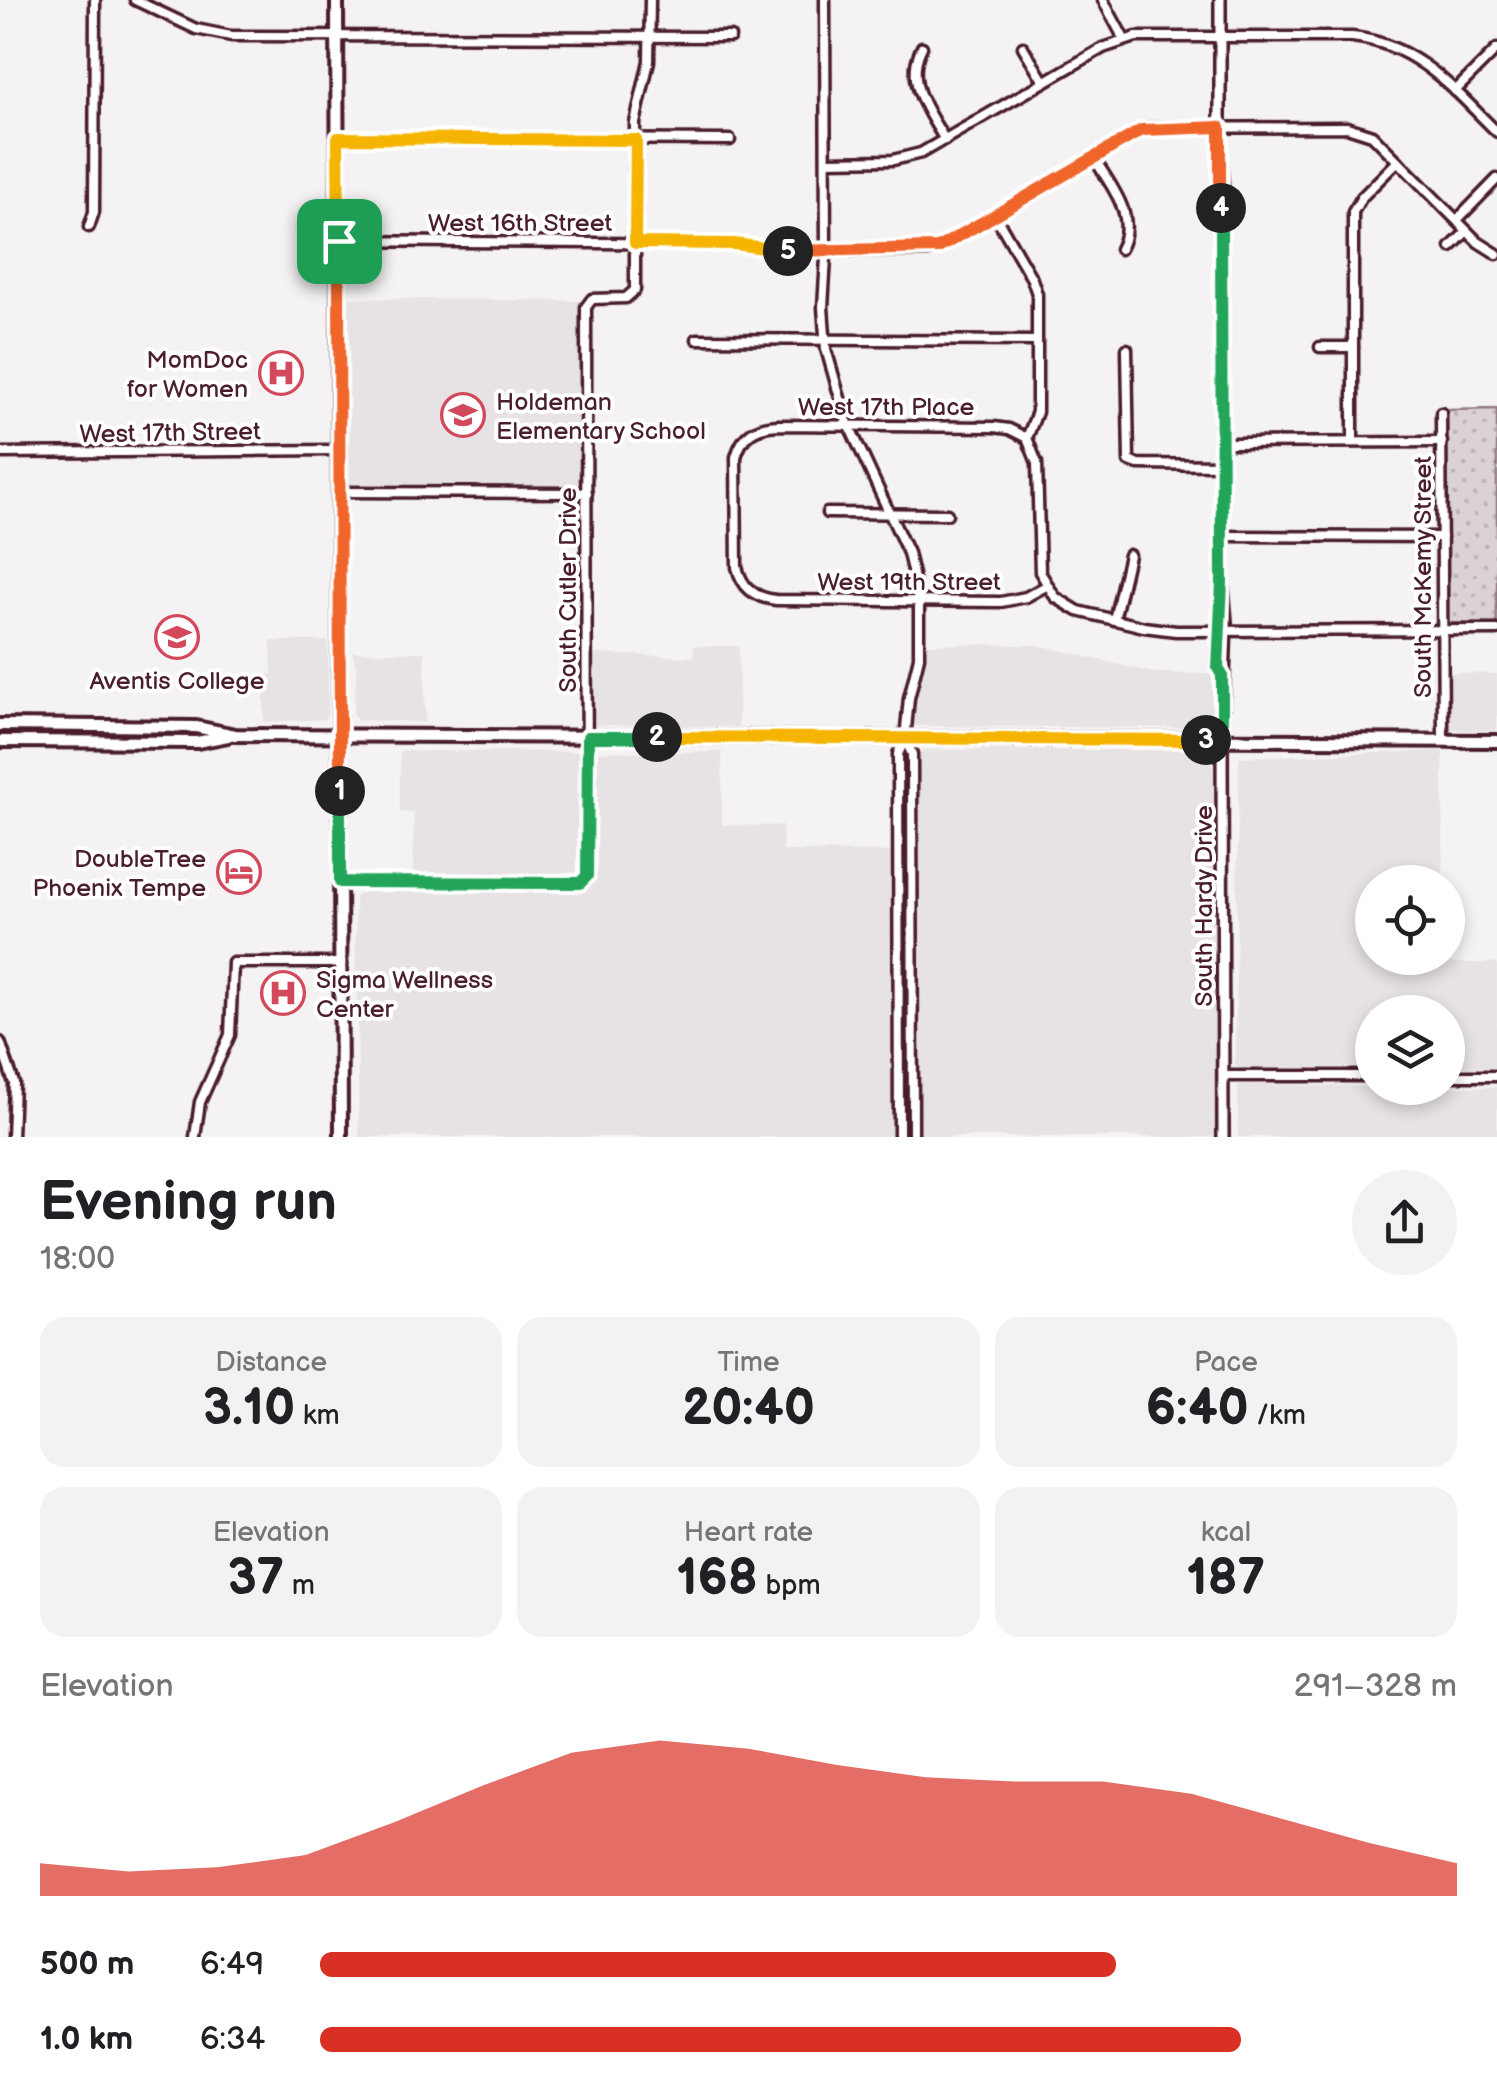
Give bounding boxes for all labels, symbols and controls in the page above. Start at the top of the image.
pin: 4 [1196,183,1246,233]
text: 4 [1213,191,1229,224]
pin [297,199,382,284]
street label: West 16th Street [428,208,612,239]
icon: arrive [312,214,367,269]
pin: 5 [763,226,813,276]
text: 5 [780,234,796,267]
place label: MomDoc for Women [127,345,248,405]
hospital icon: MomDoc for Women [258,350,304,396]
place label: Holdeman Elementary School [496,387,706,447]
school or university icon: Holdeman Elementary School [440,392,486,438]
street label: West 17th Place [798,392,974,423]
street label: West 17th Street [79,416,261,451]
street label: South McKemy Street [1408,456,1439,698]
street label: South Cutler Drive [553,487,584,693]
street label: West 19th Street [817,567,1001,598]
school or university icon: Aventis College [154,614,200,660]
place label: Aventis College [89,666,265,697]
pin: 2 [632,712,682,762]
pin: 3 [1181,715,1231,765]
text: 2 [649,720,665,753]
text: 3 [1198,723,1214,756]
pin: 1 [315,766,365,816]
text: 1 [334,774,346,807]
street label: South Hardy Drive [1189,805,1220,1007]
place label: DoubleTree Phoenix Tempe [33,844,206,904]
hotel icon: DoubleTree Phoenix Tempe [216,849,262,895]
map controls [1355,865,1465,1105]
button: locate [1355,865,1465,975]
place label: Sigma Wellness Center [316,965,493,1025]
hospital icon: Sigma Wellness Center [260,970,306,1016]
button: layers [1355,995,1465,1105]
text: Evening run [40,1169,337,1236]
button: share [1352,1170,1457,1275]
text: 18:00 [40,1240,115,1279]
text: Distance [215,1346,327,1379]
text: Time [717,1346,780,1379]
text: Pace [1194,1346,1258,1379]
text: 3.10 [203,1379,295,1439]
text: 20:40 [682,1379,815,1439]
text: 6:40 [1146,1379,1249,1439]
text: km [295,1399,340,1432]
text: /km [1249,1399,1306,1432]
text: Elevation [213,1516,330,1549]
text: Heart rate [684,1516,813,1549]
text: kcal [1201,1516,1251,1549]
text: 37 [227,1549,284,1609]
text: 168 [676,1549,758,1609]
text: 187 [1186,1549,1265,1609]
text: m [284,1569,315,1602]
text: bpm [758,1569,821,1602]
text: Elevation [40,1667,173,1706]
text: 291–328 m [1294,1667,1457,1706]
text: 500 m [40,1945,134,1984]
text: 6:49 [200,1945,264,1984]
text: 1.0 km [40,2020,133,2059]
text: 6:34 [200,2020,265,2059]

